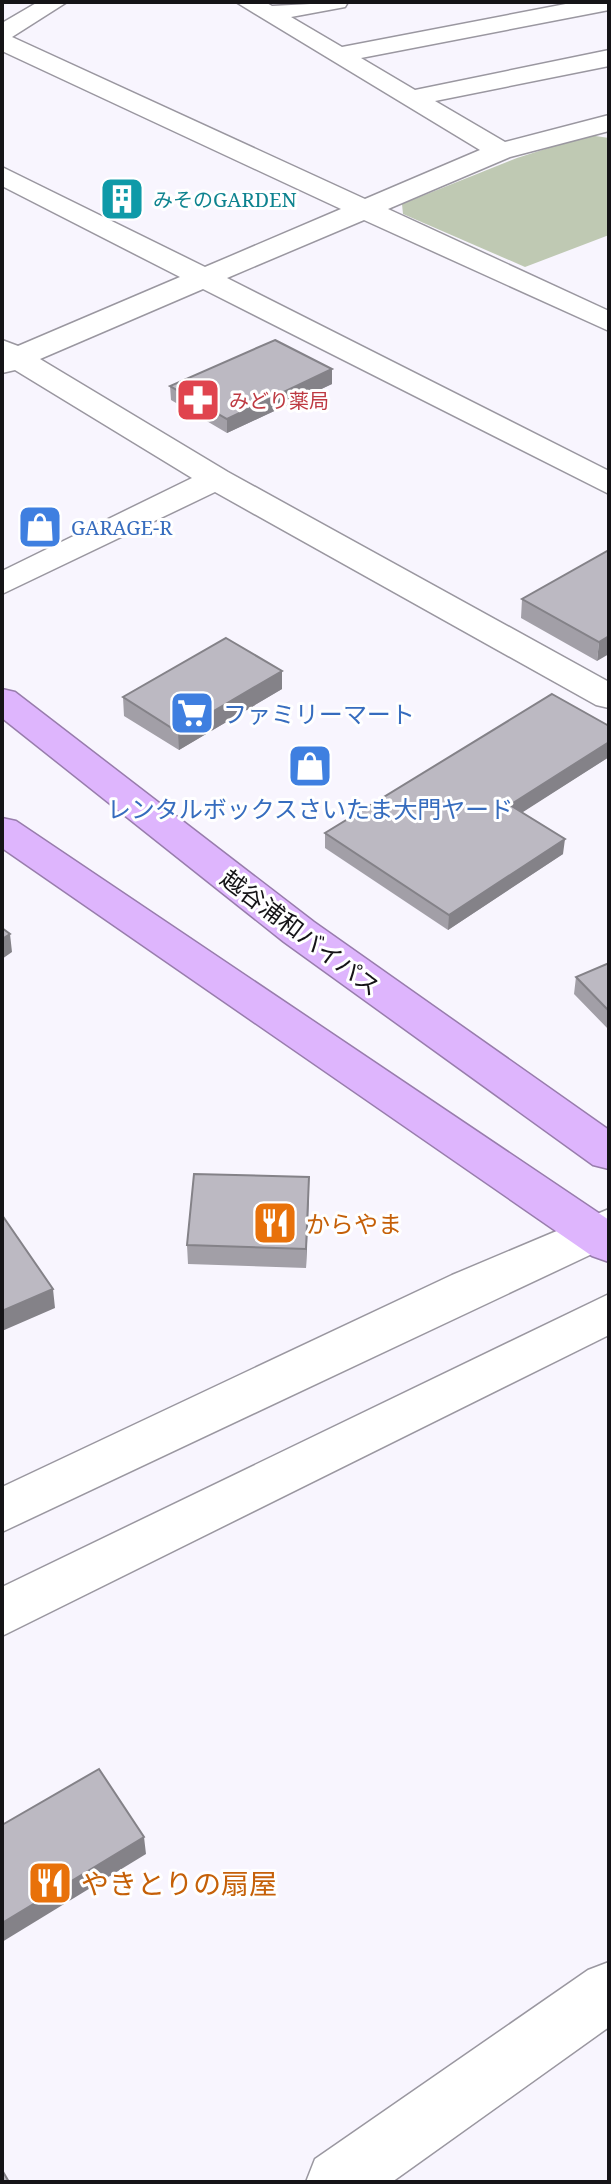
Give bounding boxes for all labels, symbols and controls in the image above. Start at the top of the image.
building icon: みそのGARDEN [98,175,146,223]
place label: みそのGARDEN [153,186,297,213]
pharmacy icon: みどり薬局 [174,376,222,424]
place label: みどり薬局 [229,387,329,414]
shop icon: GARAGE-R [16,503,64,551]
place label: GARAGE-R [71,514,173,541]
supermarket icon: ファミリーマート [168,689,216,737]
place label: ファミリーマート [223,697,415,730]
shop icon: レンタルボックスさいたま大門ヤード [286,742,334,790]
place label: レンタルボックスさいたま大門ヤード [107,792,513,825]
street label: 越谷浦和バイパス [215,861,387,1003]
restaurant icon: からやま [251,1199,299,1247]
place label: からやま [306,1207,402,1240]
restaurant icon: やきとりの扇屋 [26,1859,74,1907]
place label: やきとりの扇屋 [81,1864,277,1902]

